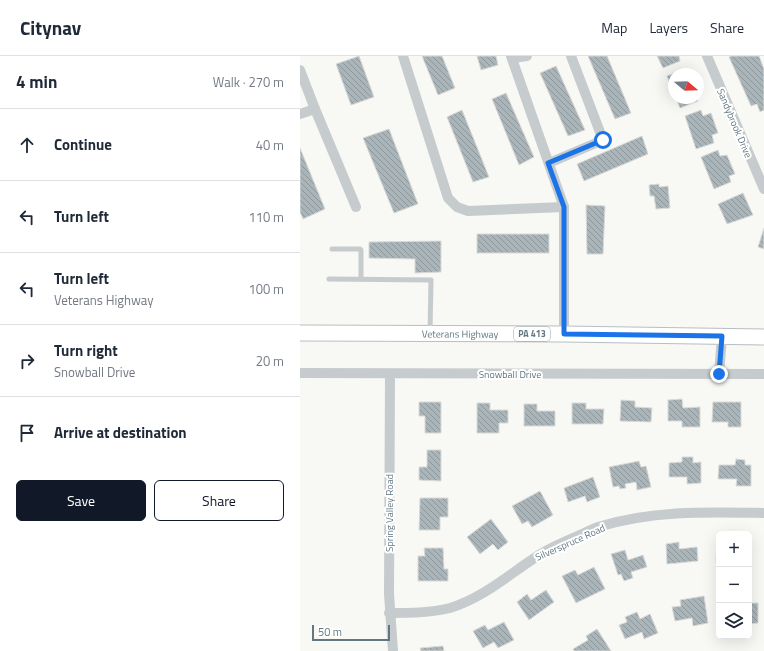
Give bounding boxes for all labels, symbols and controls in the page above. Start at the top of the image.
text: Citynav [20,13,81,42]
text: Map [601,17,627,38]
text: Layers [649,17,688,38]
text: Share [710,17,744,38]
north arrow [668,68,704,104]
text: 4 min [16,69,57,95]
text: Walk · 270 m [213,72,284,92]
street label: Sandybrook Drive [713,86,756,160]
route start [594,131,612,149]
text: Continue [54,133,112,156]
icon: ahead [16,134,38,156]
text: 40 m [256,135,284,155]
text: Turn left [54,205,109,228]
icon: left [16,206,38,228]
text: 110 m [248,207,284,227]
text: Turn left [54,267,109,290]
icon: left [16,278,38,300]
text: 100 m [248,279,284,299]
text: Veterans Highway [54,290,154,310]
street label: Veterans Highway [422,326,499,342]
road number: PA 413 [514,327,550,341]
text: Turn right [54,339,118,362]
icon: right [16,350,38,372]
text: 20 m [256,351,284,371]
text: Snowball Drive [54,362,135,382]
route end [710,365,728,383]
street label: Snowball Drive [479,367,541,382]
text: Arrive at destination [54,421,187,444]
icon: arrive [16,422,38,444]
street label: Spring Valley Road [382,474,397,552]
button: Save [16,480,146,521]
button: Share [154,480,284,521]
street label: Silverspruce Road [533,520,608,565]
map controls [716,531,752,639]
button: + [716,531,752,567]
button: − [716,567,752,603]
button: layers [716,603,752,639]
scale bar [312,623,390,642]
text: 50 m [318,624,342,640]

